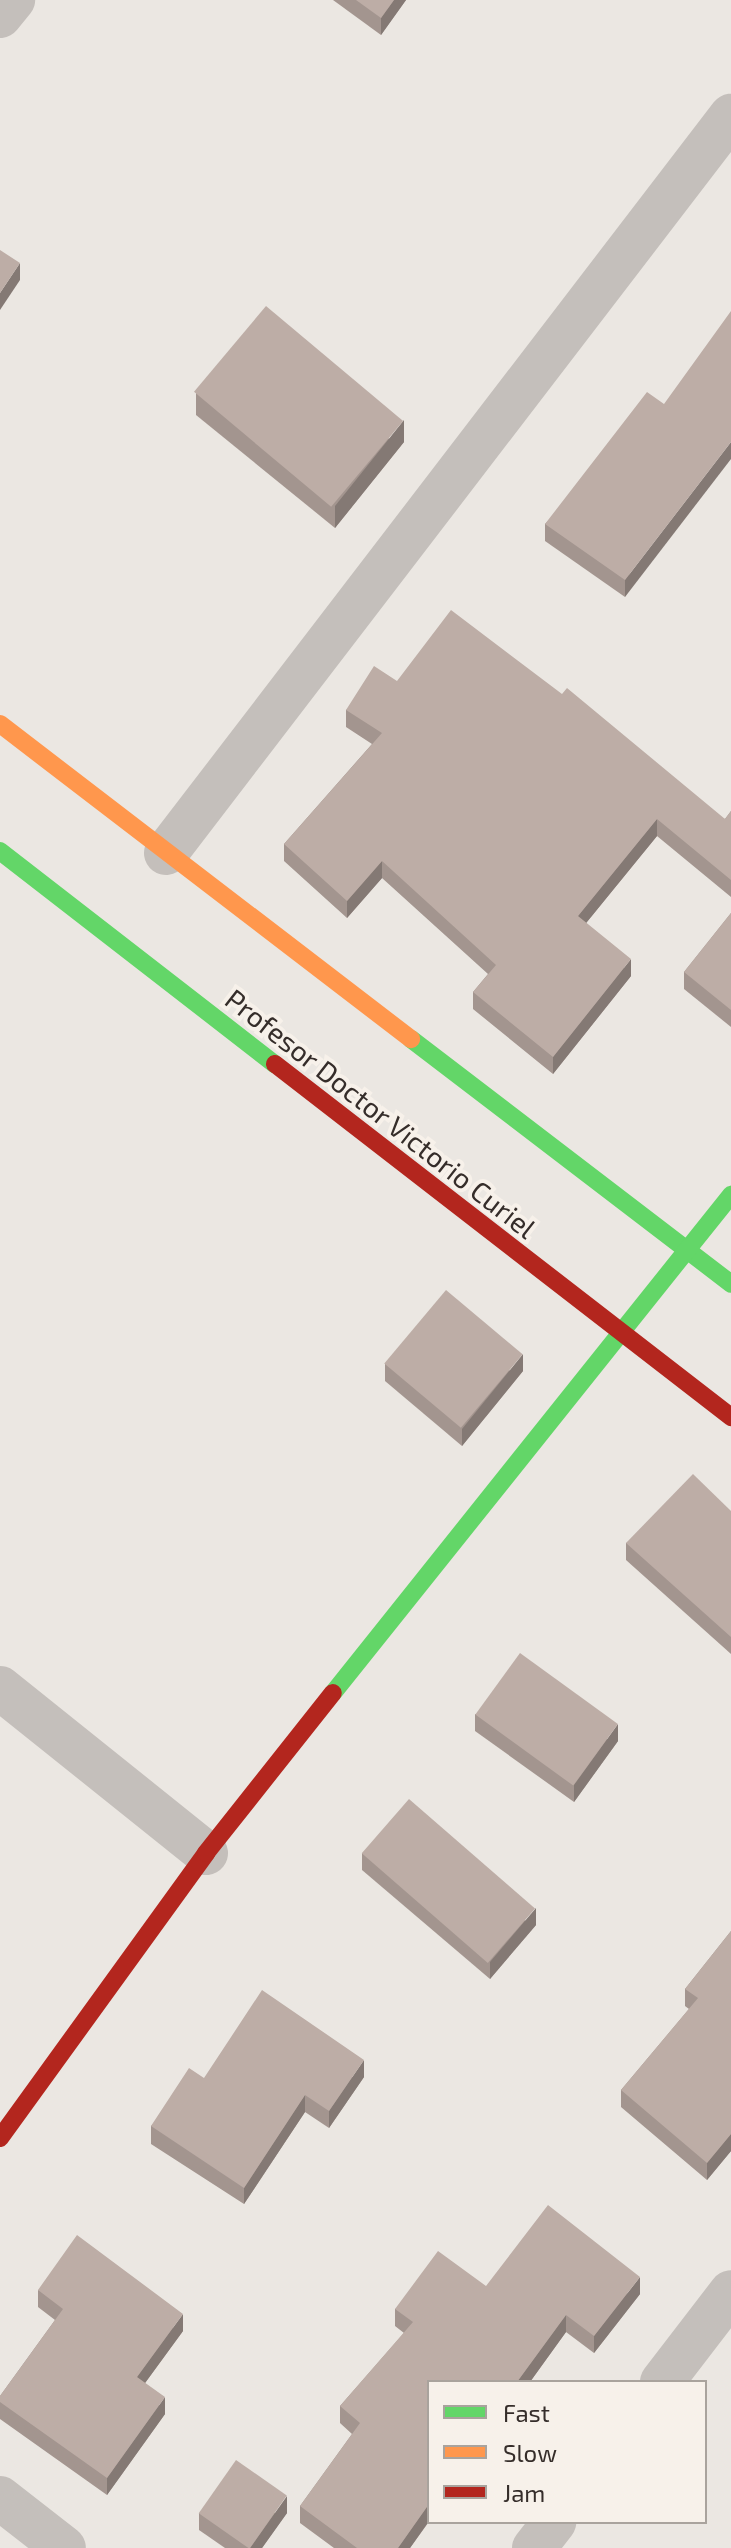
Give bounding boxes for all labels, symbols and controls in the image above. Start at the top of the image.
street label: Profesor Doctor Victorio Curiel [218,981,544,1245]
legend [427,2380,707,2524]
text: Fast [503,2398,550,2427]
text: Slow [503,2438,557,2467]
text: Jam [503,2478,545,2507]

